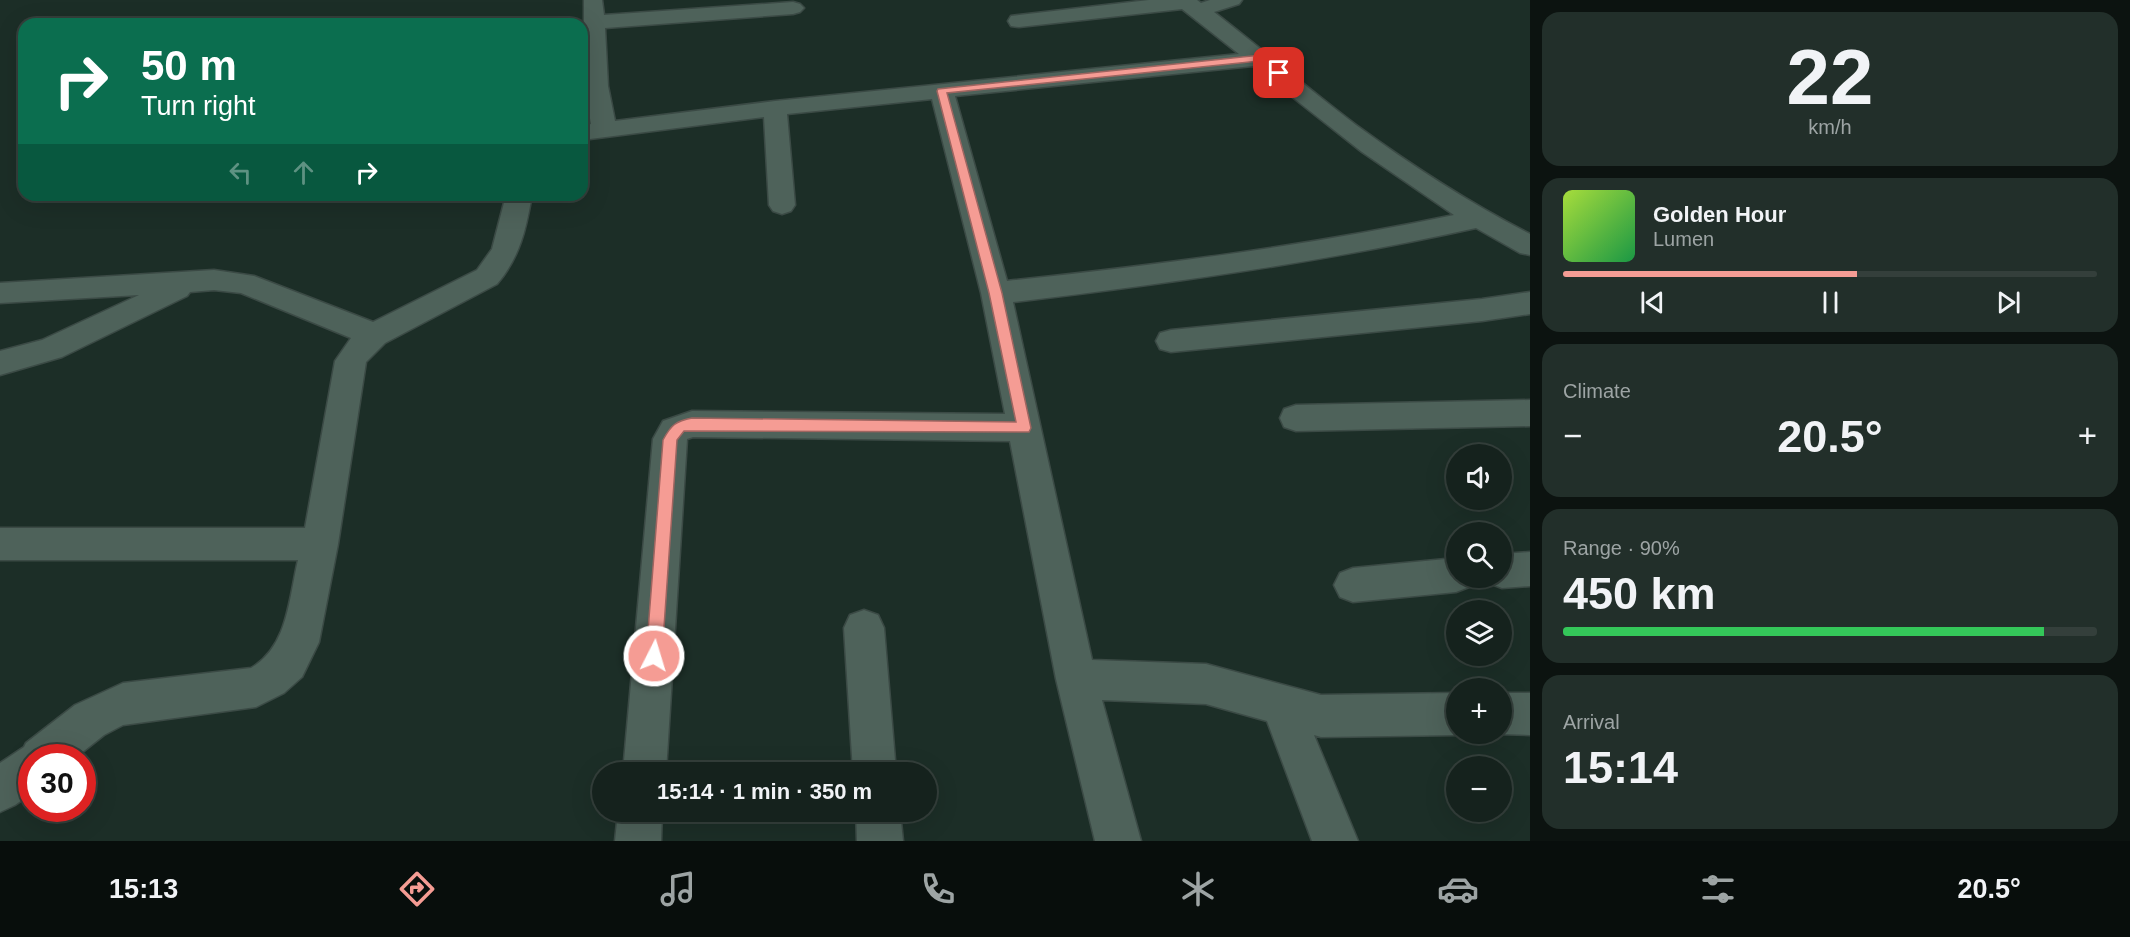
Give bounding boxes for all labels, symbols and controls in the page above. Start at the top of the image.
text: 22 [1787,33,1873,121]
icon: right [42,42,120,120]
text: 50 m [141,42,237,89]
pin [1253,47,1304,98]
icon: arrive [1262,56,1295,89]
text: Turn right [141,91,256,121]
text: km/h [1808,116,1852,138]
icon: left [224,156,257,189]
icon: ahead [287,156,320,189]
icon: right [350,156,383,189]
text: Golden Hour [1653,202,1786,227]
text: Lumen [1653,228,1714,250]
icon: previous [1636,286,1669,319]
icon: pause [1814,286,1847,319]
icon: next [1992,286,2025,319]
text: Climate [1563,380,1631,402]
text: 20.5° [1777,411,1883,462]
text: − [1563,417,1582,454]
text: + [2078,417,2097,454]
map controls [1446,444,1512,822]
button: sound [1446,444,1512,510]
button: search [1446,522,1512,588]
text: Range · 90% [1563,537,1680,559]
text: 450 km [1563,568,1716,619]
button: layers [1446,600,1512,666]
position arrow [622,624,686,688]
button: + [1446,678,1512,744]
text: Arrival [1563,711,1620,733]
text: 15:14 [1563,742,1678,793]
speed limit sign: 30 [18,744,96,822]
button: − [1446,756,1512,822]
text: 15:14 · 1 min · 350 m [657,779,872,804]
icon: directions [396,868,438,910]
icon: music [657,868,699,910]
icon: phone [917,868,959,910]
icon: climate [1177,868,1219,910]
icon: car [1437,868,1479,910]
icon: filters [1697,868,1739,910]
text: 15:13 [109,874,178,904]
text: 20.5° [1957,874,2021,904]

